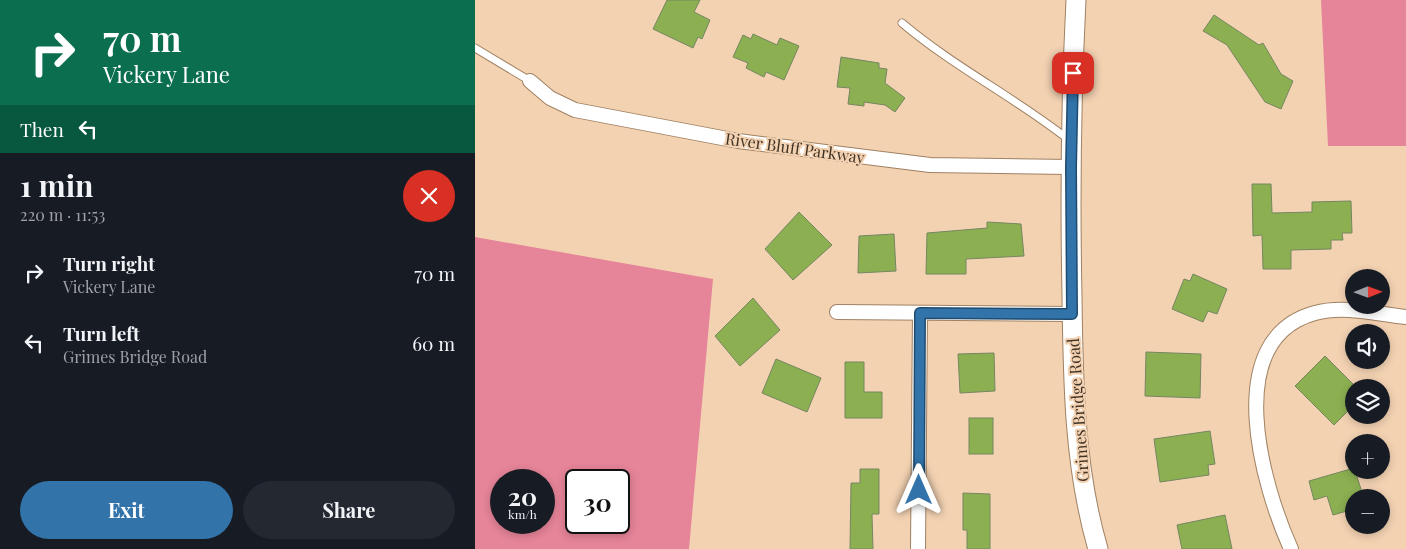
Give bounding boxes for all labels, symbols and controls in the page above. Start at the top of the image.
text: 70 m [103,14,181,61]
icon: right [20,20,85,85]
pin [1052,52,1094,94]
text: Vickery Lane [103,59,230,89]
icon: arrive [1059,59,1087,87]
icon: left [74,115,102,143]
text: Then [20,116,64,142]
street label: River Bluff Parkway [724,127,866,168]
text: 1 min [20,165,94,205]
button: close [403,170,455,222]
text: 220 m · 11:53 [20,204,105,225]
text: Turn right [63,250,155,276]
icon: right [20,259,48,287]
text: 70 m [414,260,455,286]
north arrow [1345,269,1390,314]
map controls [1345,269,1390,534]
text: Vickery Lane [63,276,155,297]
text: Turn left [63,320,140,346]
button: sound [1345,324,1390,369]
icon: left [20,329,48,357]
text: 60 m [412,330,455,356]
street label: Grimes Bridge Road [1062,337,1093,483]
text: Grimes Bridge Road [63,346,207,367]
button: layers [1345,379,1390,424]
button: + [1345,434,1390,479]
position arrow [892,463,944,515]
speed limit sign: 30 [565,469,630,534]
text: 20 [508,479,537,512]
button: Exit [20,481,233,539]
button: Share [243,481,455,539]
button: − [1345,489,1390,534]
text: km/h [508,506,537,522]

